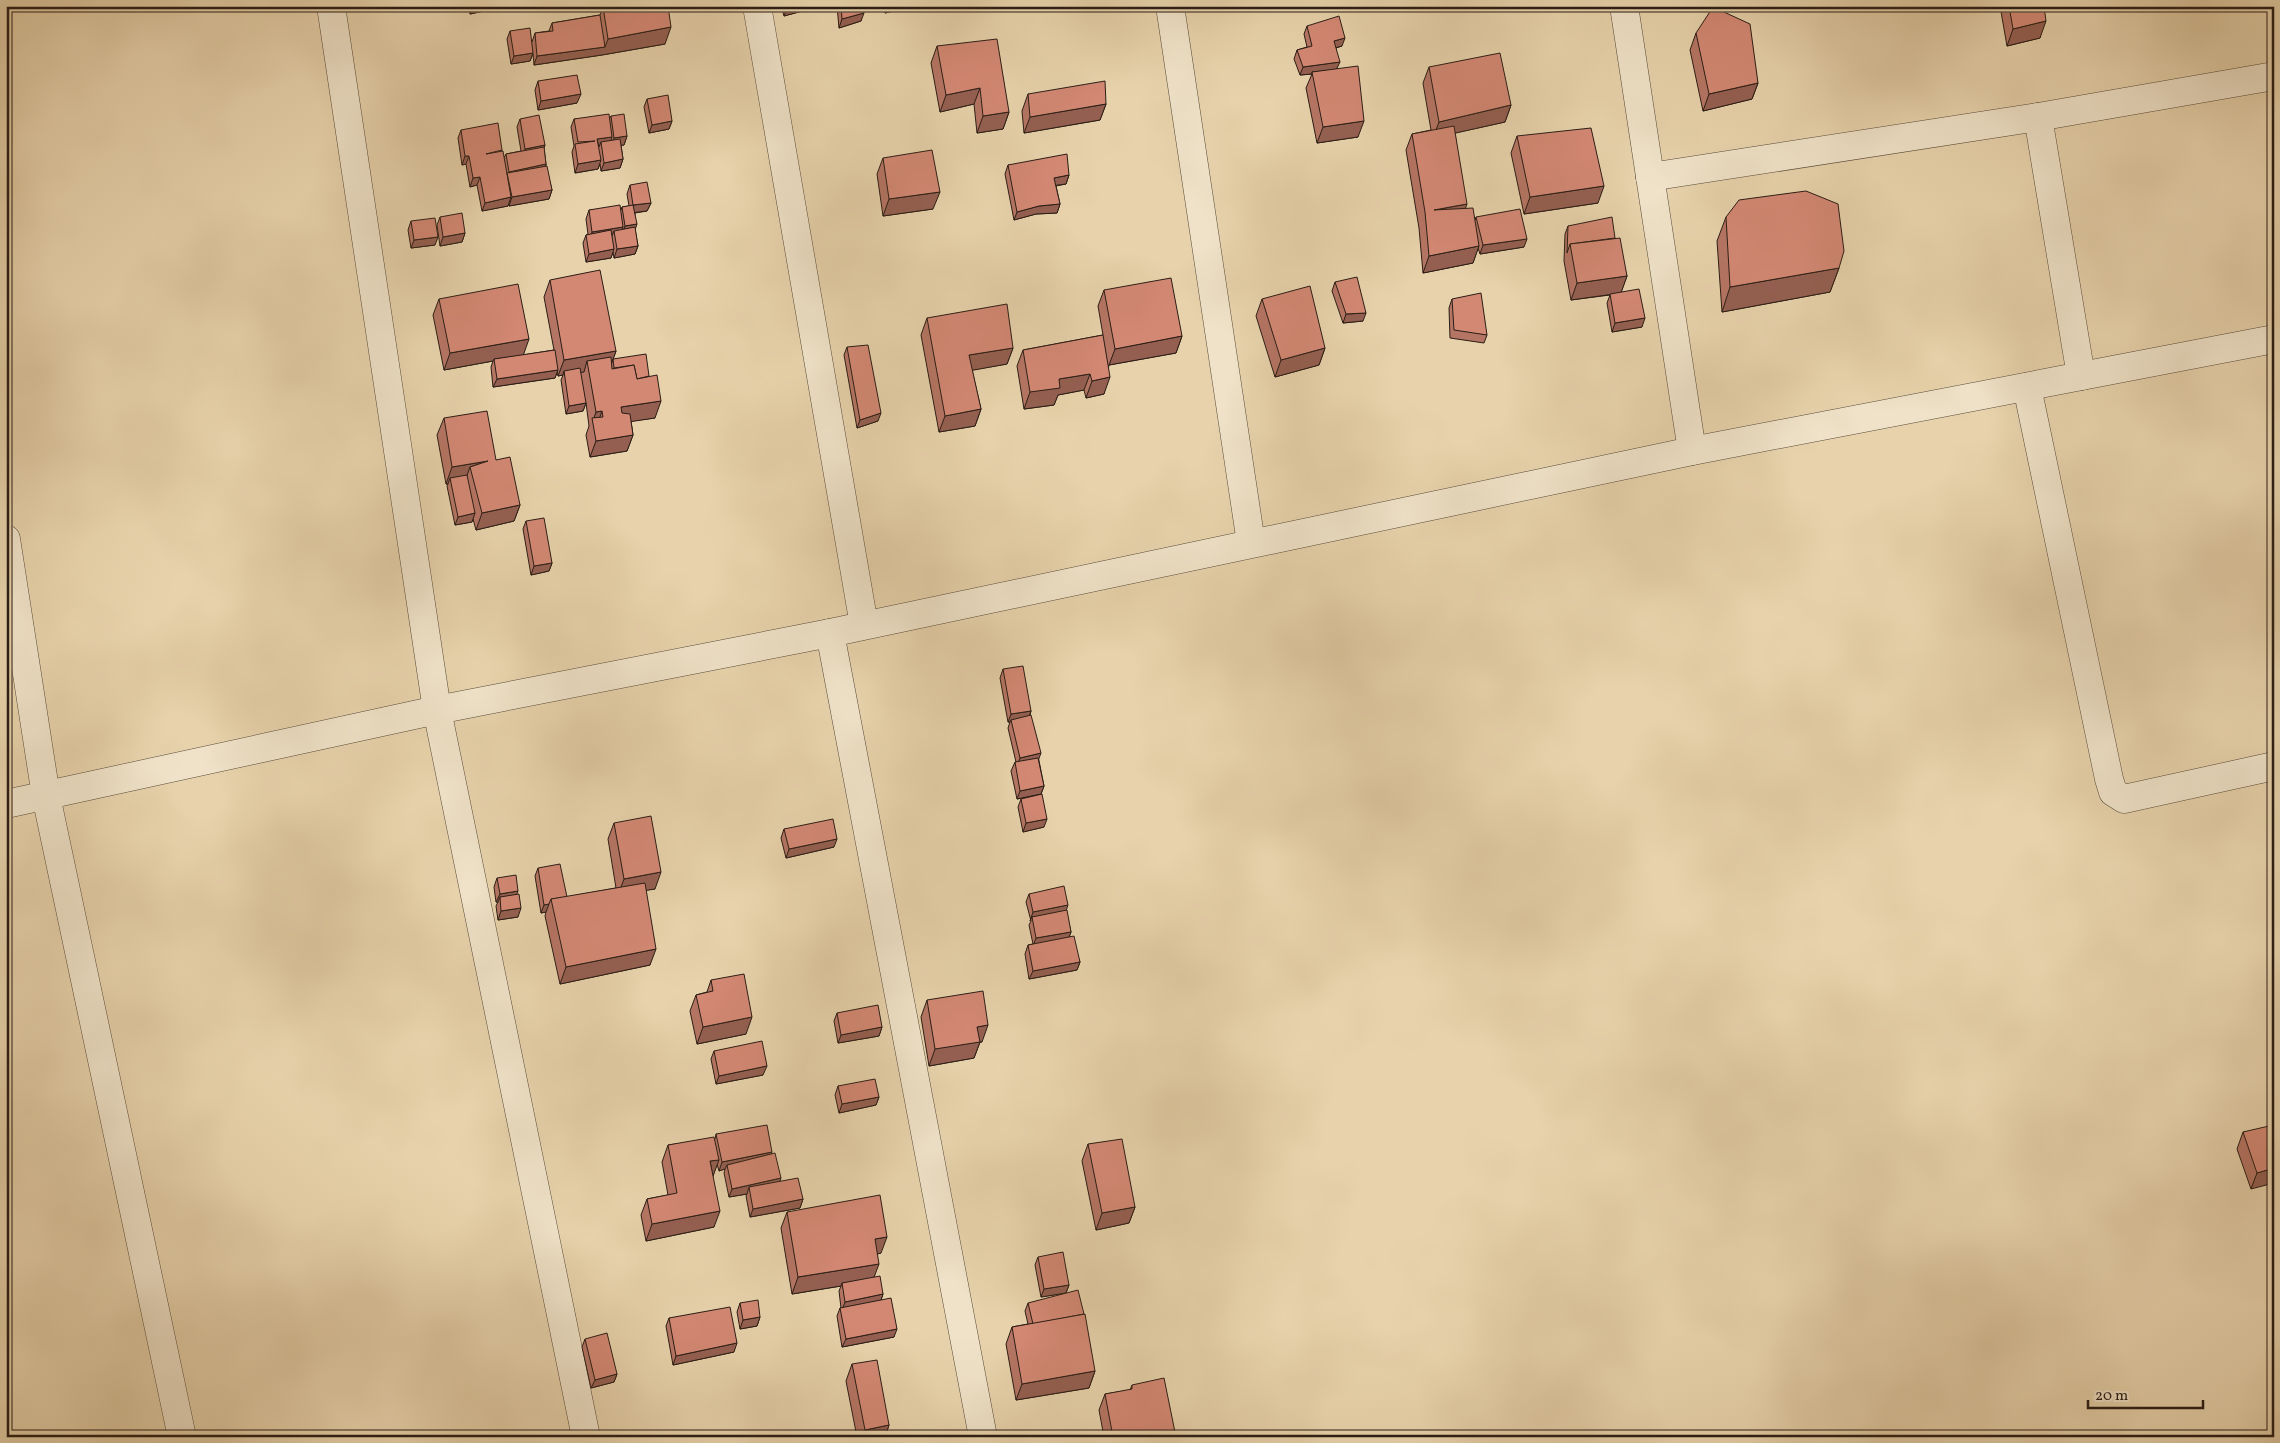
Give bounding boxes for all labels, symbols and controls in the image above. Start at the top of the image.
scale bar [2088,1378,2202,1410]
text: 20 m [2095,1386,2128,1407]

